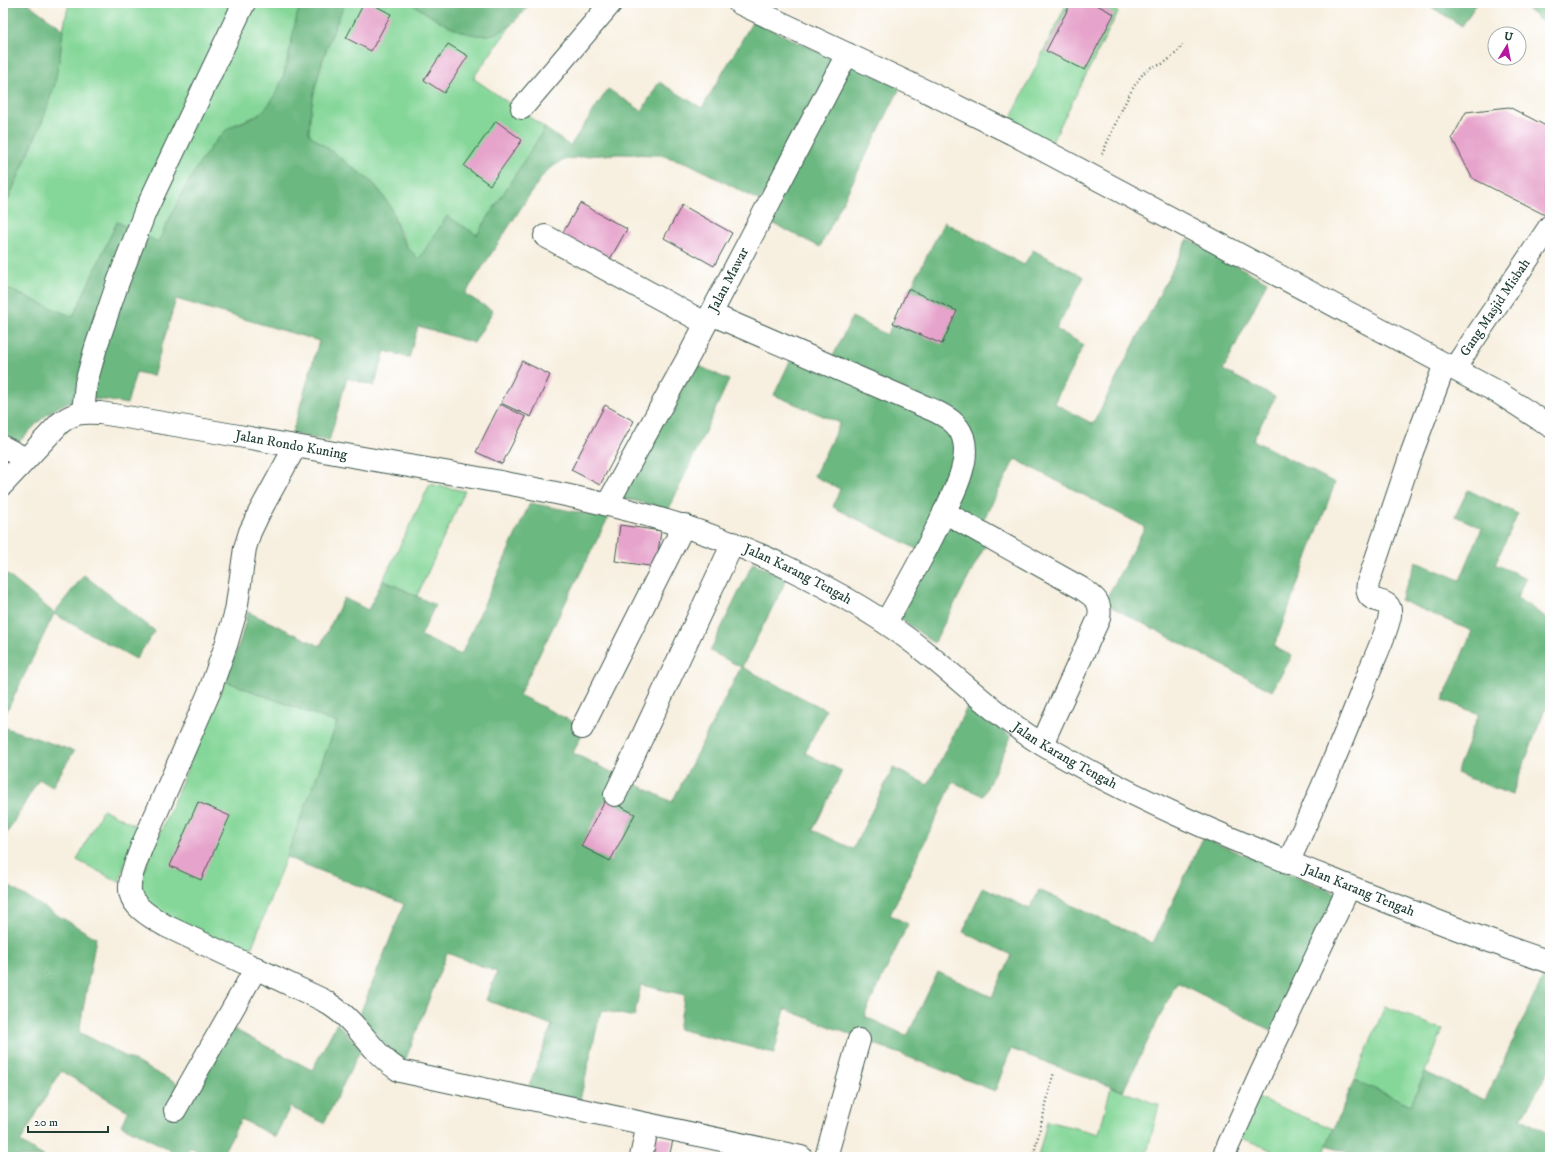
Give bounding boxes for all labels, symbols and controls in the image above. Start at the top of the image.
north arrow [1487,26,1527,66]
text: U [1503,30,1514,45]
street label: Jalan Mawar [704,244,753,317]
street label: Gang Masjid Misbah [1456,255,1535,360]
street label: Jalan Rondo Kuning [232,426,349,464]
street label: Jalan Karang Tengah [739,539,856,609]
street label: Jalan Karang Tengah [1007,717,1121,794]
street label: Jalan Karang Tengah [1299,859,1418,921]
scale bar [28,1108,108,1134]
text: 20 m [34,1115,58,1130]

